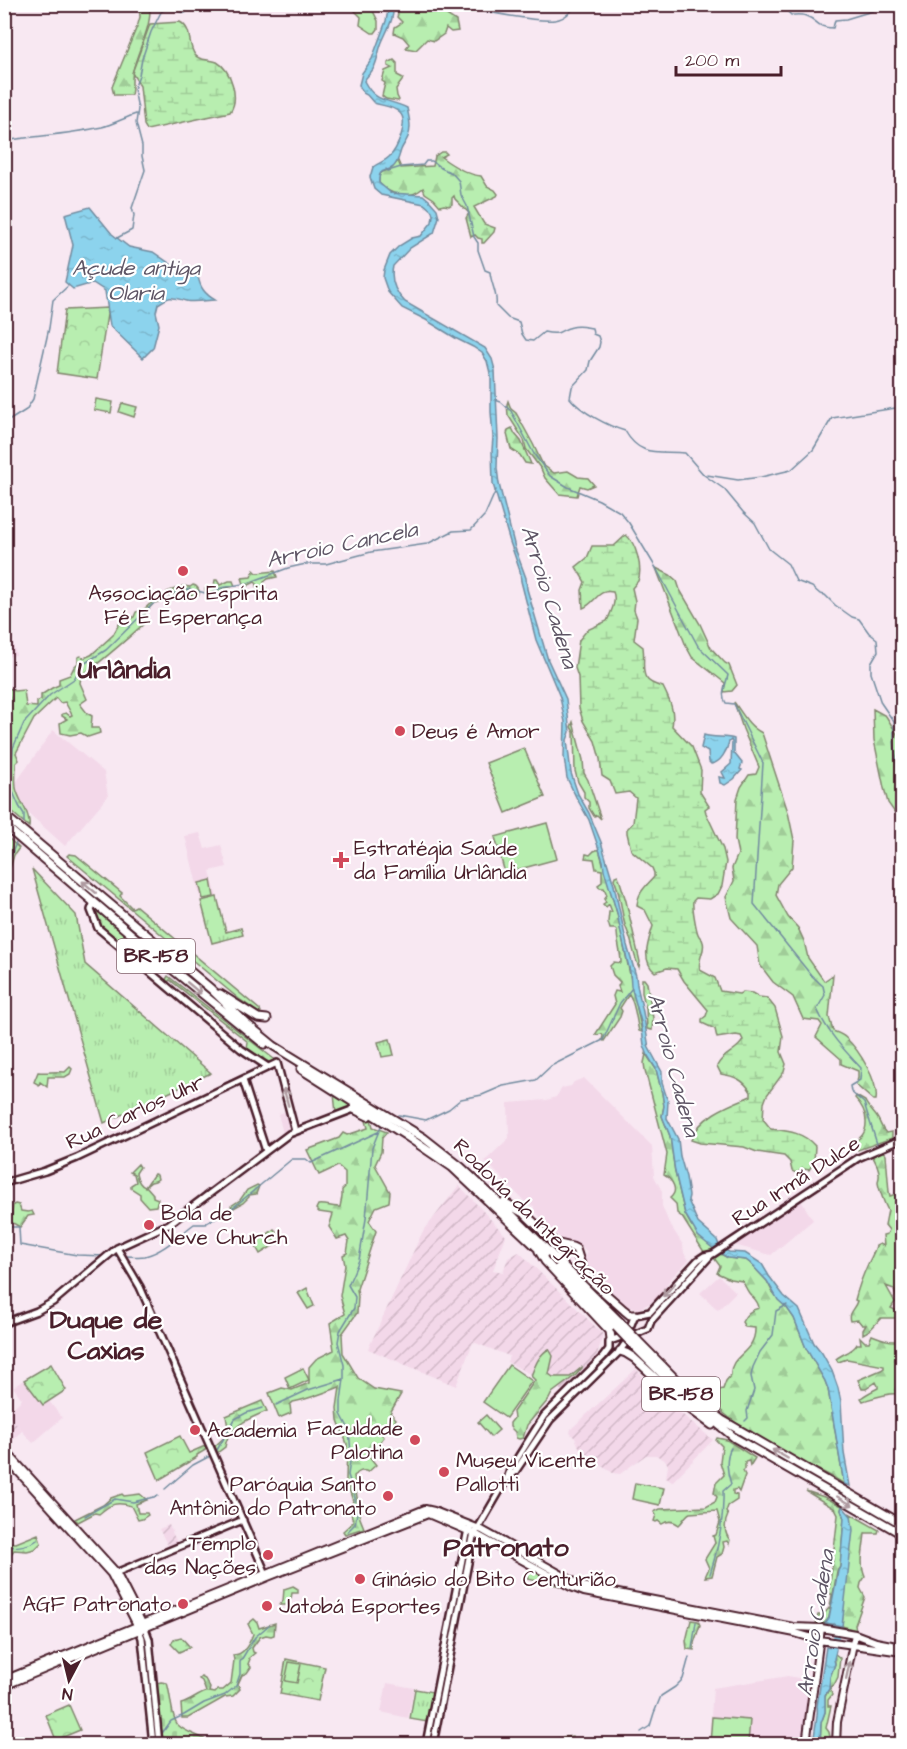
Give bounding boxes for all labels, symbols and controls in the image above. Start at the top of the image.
scale bar [676,39,781,77]
text: 200 m [685,48,739,73]
water label: Açude antiga Olaria [72,253,202,309]
water label: Arroio Cancela [264,514,422,576]
water label: Arroio Cadena [513,522,586,674]
marker: Associação Espírita Fé E Esperança [176,564,190,578]
place label: Associação Espírita Fé E Esperança [88,579,278,633]
district label: Urlândia [77,651,171,689]
place label: Deus é Amor [412,717,540,746]
marker: Deus é Amor [393,724,407,738]
place label: Estratégia Saúde da Família Urlândia [354,834,527,887]
marker: Estratégia Saúde da Família Urlândia [332,851,350,869]
one-way arrow [82,880,97,894]
road number: BR-158 [117,939,195,973]
one-way arrow [186,981,202,994]
water label: Arroio Cadena [639,990,708,1142]
street label: Rua Carlos Uhr [61,1067,209,1157]
one-way arrow [280,1088,291,1107]
street label: Rua Irmã Dulce [726,1129,866,1233]
street label: Rodovia da Integração [445,1132,621,1304]
place label: Bola de Neve Church [161,1199,288,1252]
marker: Bola de Neve Church [142,1218,156,1232]
one-way arrow [662,1282,676,1297]
district label: Duque de Caxias [50,1301,163,1370]
road number: BR-158 [642,1377,720,1411]
place label: Faculdade Palotina [307,1414,403,1467]
place label: Academia [207,1416,297,1445]
marker: Academia [188,1423,202,1437]
marker: Faculdade Palotina [408,1433,422,1447]
place label: Museu Vicente Pallotti [456,1446,596,1499]
one-way arrow [772,1448,789,1460]
marker: Museu Vicente Pallotti [437,1465,451,1479]
place label: Paróquia Santo Antônio do Patronato [169,1470,376,1523]
marker: Paróquia Santo Antônio do Patronato [381,1489,395,1503]
one-way arrow [835,1496,853,1507]
place label: Templo das Nações [145,1529,256,1582]
district label: Patronato [443,1529,569,1567]
water label: Arroio Cadena [789,1546,843,1698]
marker: Templo das Nações [261,1548,275,1562]
place label: Ginásio do Bito Centurião [372,1565,616,1594]
marker: Ginásio do Bito Centurião [353,1572,367,1586]
place label: AGF Patronato [23,1590,171,1619]
place label: Jatobá Esportes [279,1592,440,1622]
marker: AGF Patronato [176,1597,190,1611]
marker: Jatobá Esportes [260,1599,274,1613]
north arrow [39,1650,99,1710]
one-way arrow [843,1661,854,1681]
text: N [61,1682,74,1705]

